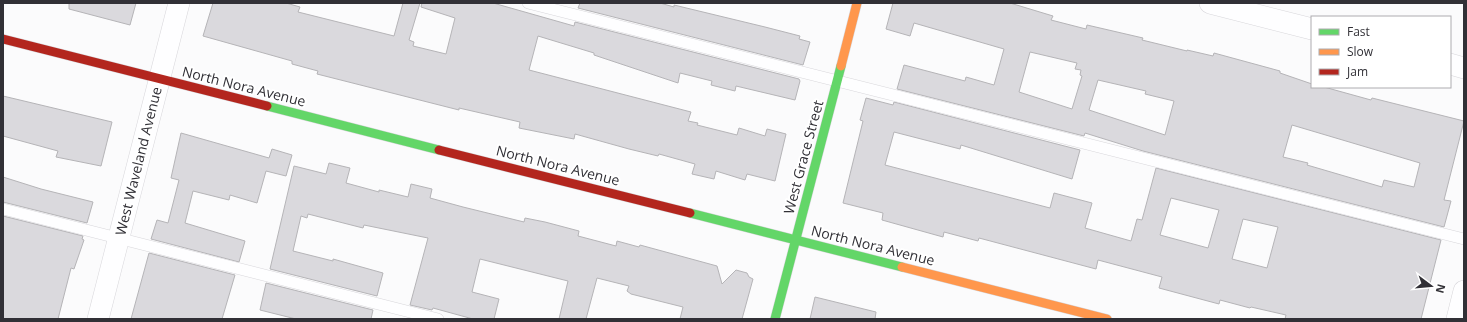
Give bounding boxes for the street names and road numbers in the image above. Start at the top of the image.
street label: North Nora Avenue [180,61,308,111]
street label: West Waveland Avenue [110,85,166,237]
street label: West Grace Street [779,98,827,216]
street label: North Nora Avenue [494,140,622,190]
street label: North Nora Avenue [809,220,937,270]

